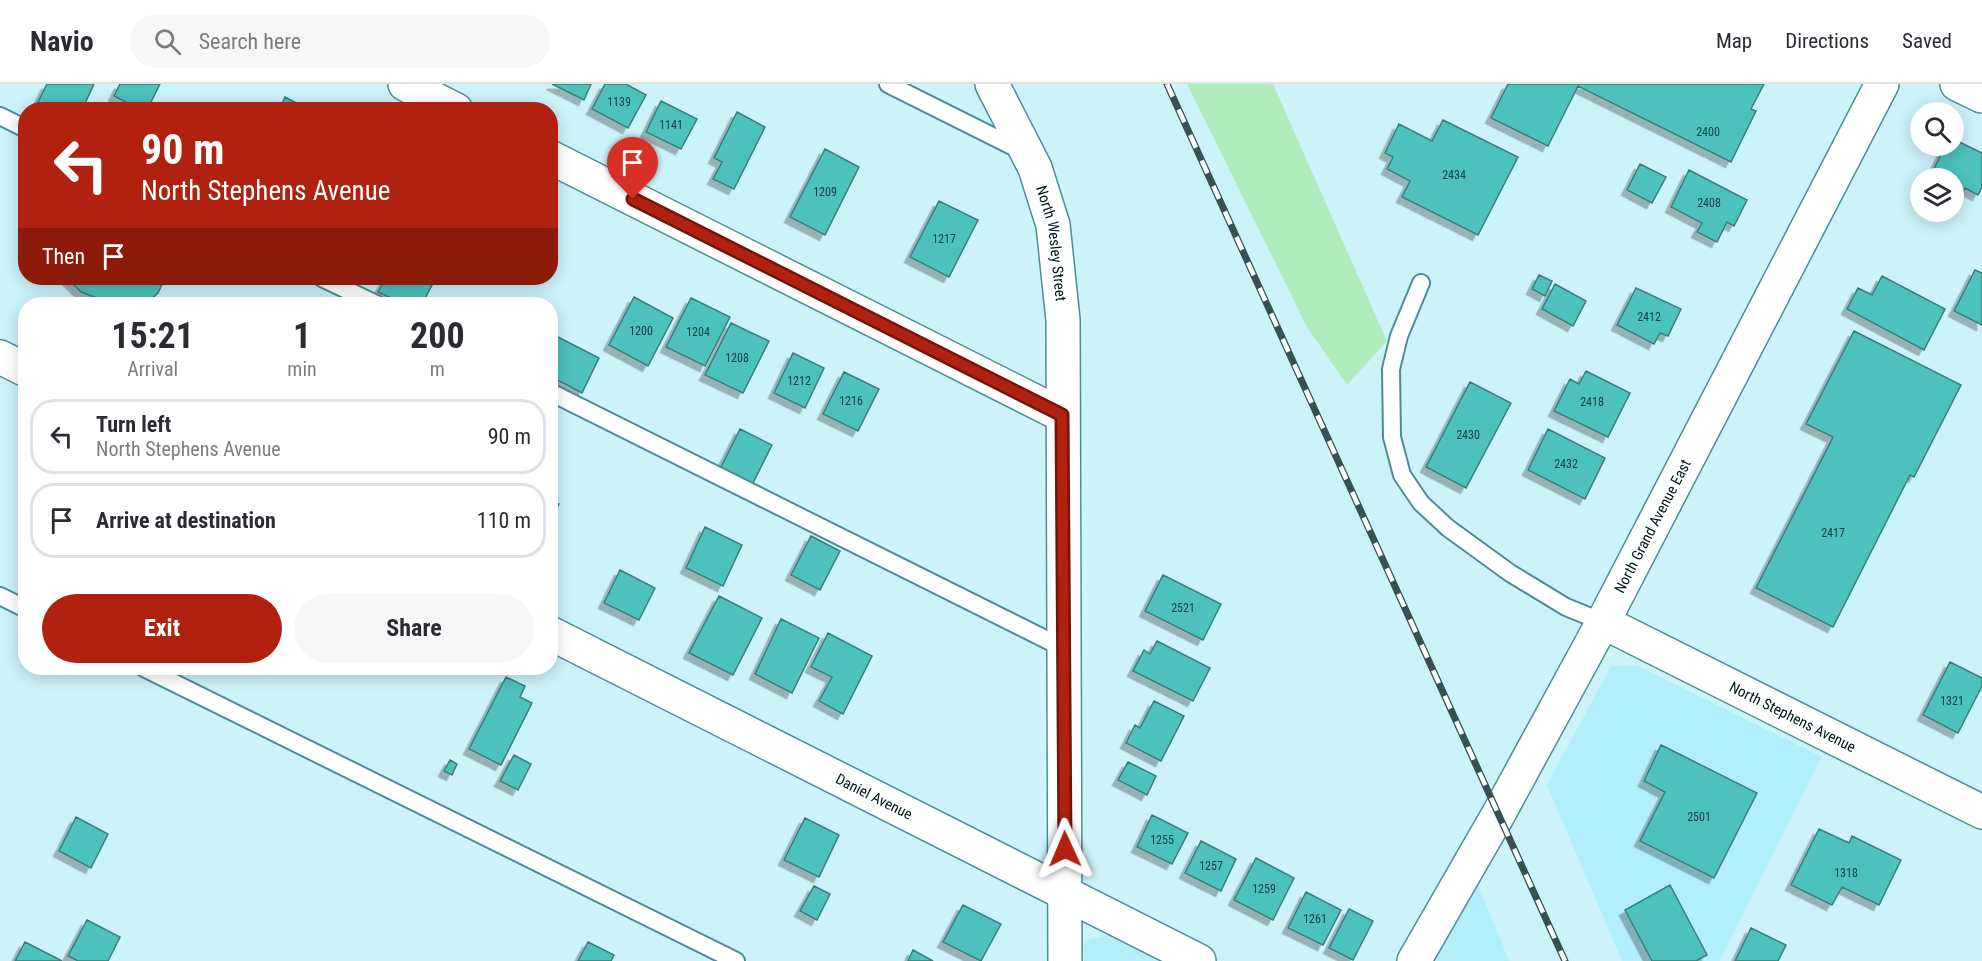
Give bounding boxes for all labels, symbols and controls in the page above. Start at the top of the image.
search box [130,14,550,68]
text: Navio [30,25,94,58]
icon: search [151,25,184,58]
text: Search here [199,29,301,54]
text: Map [1716,29,1752,53]
text: Directions [1785,29,1869,53]
text: Saved [1902,29,1952,53]
house number: 1139 [607,95,631,109]
map controls [1910,102,1964,222]
button: search [1910,102,1964,156]
house number: 1141 [659,118,683,132]
text: 90 m [141,125,224,174]
house number: 2400 [1696,125,1720,139]
icon: left [42,126,120,204]
pin [607,137,658,199]
icon: arrive [616,146,649,179]
house number: 2434 [1442,168,1466,182]
button: layers [1910,168,1964,222]
text: North Stephens Avenue [141,175,390,207]
street label: North Wesley Street [1032,183,1070,302]
house number: 1209 [813,185,837,199]
house number: 2408 [1697,196,1721,210]
house number: 1217 [932,232,956,246]
icon: arrive [97,240,130,273]
text: Then [42,244,85,269]
house number: 2412 [1637,310,1661,324]
text: 15:21 [111,315,194,357]
text: 1 [293,315,311,357]
text: 200 [410,315,465,357]
house number: 1200 [629,324,653,338]
house number: 1204 [686,325,710,339]
house number: 1208 [725,351,749,365]
text: Arrival [127,357,178,381]
text: min [287,357,317,381]
text: m [430,357,445,381]
house number: 1212 [787,374,811,388]
house number: 1216 [839,394,863,408]
house number: 2418 [1580,395,1604,409]
text: Turn left [96,412,171,437]
icon: left [45,420,78,453]
text: 90 m [488,424,531,449]
house number: 2430 [1456,428,1480,442]
text: North Stephens Avenue [96,437,281,461]
street label: North Grand Avenue East [1611,456,1695,596]
house number: 2432 [1554,457,1578,471]
icon: arrive [45,504,78,537]
text: Arrive at destination [96,508,276,533]
text: 110 m [477,508,531,533]
house number: 2417 [1821,526,1845,540]
button: Exit [42,594,282,663]
button: Share [294,594,534,663]
house number: 2521 [1171,601,1195,615]
street label: North Stephens Avenue [1727,678,1859,756]
house number: 1321 [1940,694,1964,708]
street label: Daniel Avenue [833,770,915,824]
house number: 2501 [1687,810,1711,824]
position arrow [1033,817,1097,881]
house number: 1255 [1150,833,1174,847]
house number: 1257 [1199,859,1223,873]
house number: 1318 [1834,866,1858,880]
house number: 1259 [1252,882,1276,896]
house number: 1261 [1303,912,1327,926]

